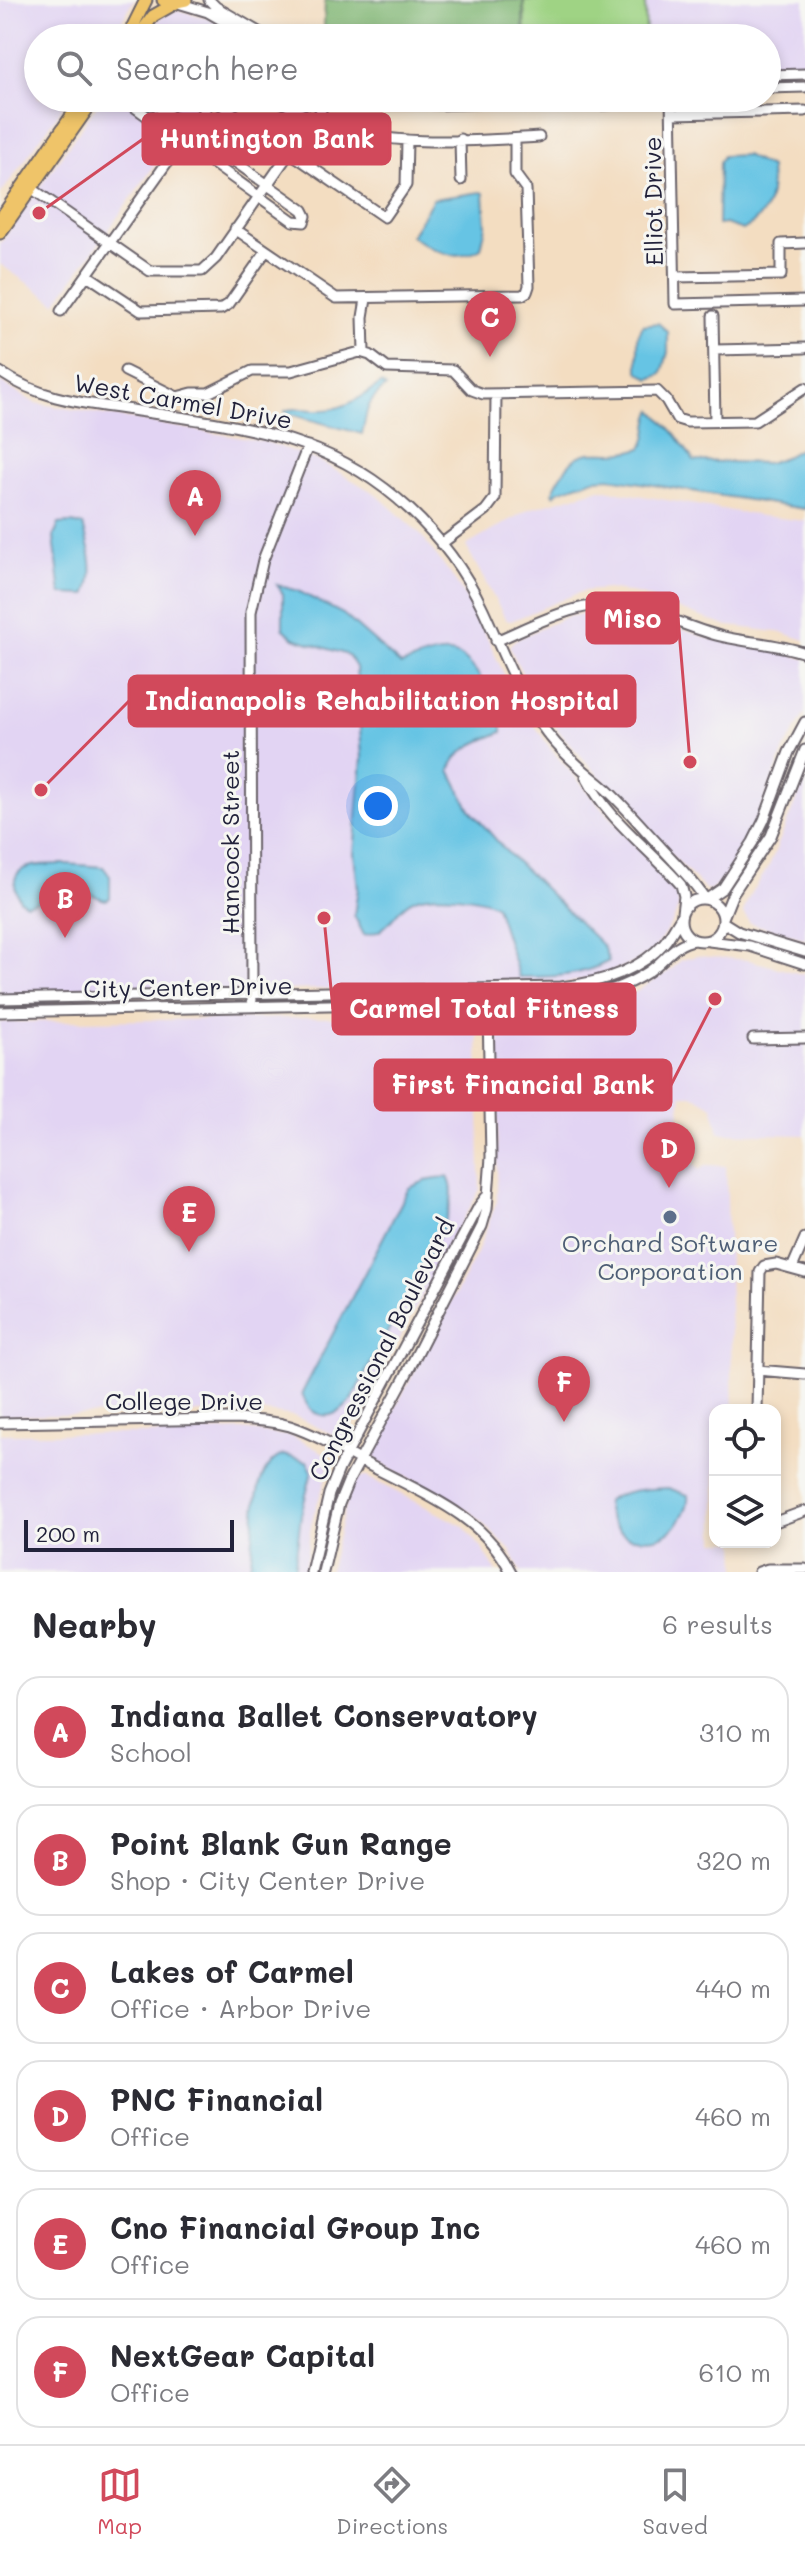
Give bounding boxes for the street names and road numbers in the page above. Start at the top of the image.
street label: Elliot Drive [636,136,669,266]
street label: West Carmel Drive [72,366,295,435]
street label: Hancock Street [214,750,245,934]
street label: City Center Drive [83,969,293,1004]
street label: Congressional Boulevard [301,1213,460,1486]
street label: College Drive [105,1385,263,1416]

